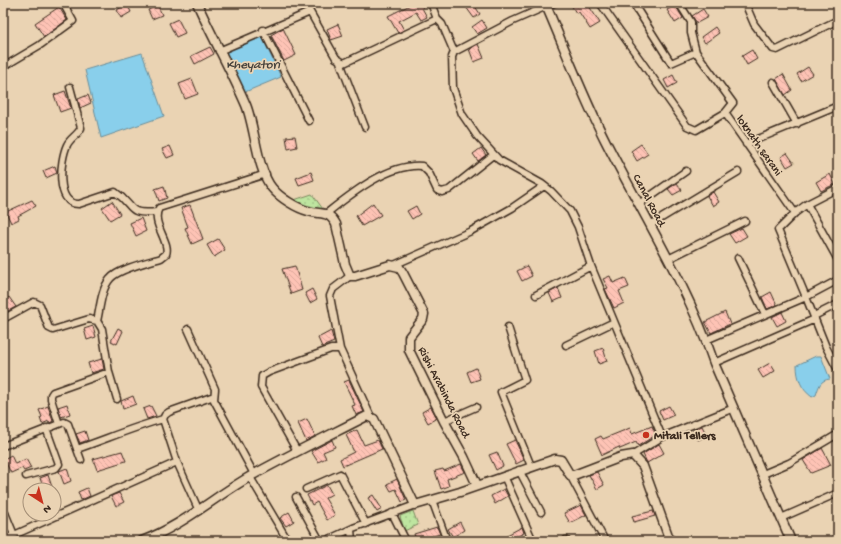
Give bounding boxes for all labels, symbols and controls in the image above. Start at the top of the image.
water label: Kheyatori [226,58,282,73]
street label: loknath sarani [732,113,785,180]
street label: Canal Road [629,172,668,230]
street label: Rishi Arabinda Road [414,345,473,442]
marker: Mitali Tellers [641,430,651,440]
place label: Mitali Tellers [654,430,716,444]
north arrow [22,482,62,522]
text: N [40,502,53,515]

